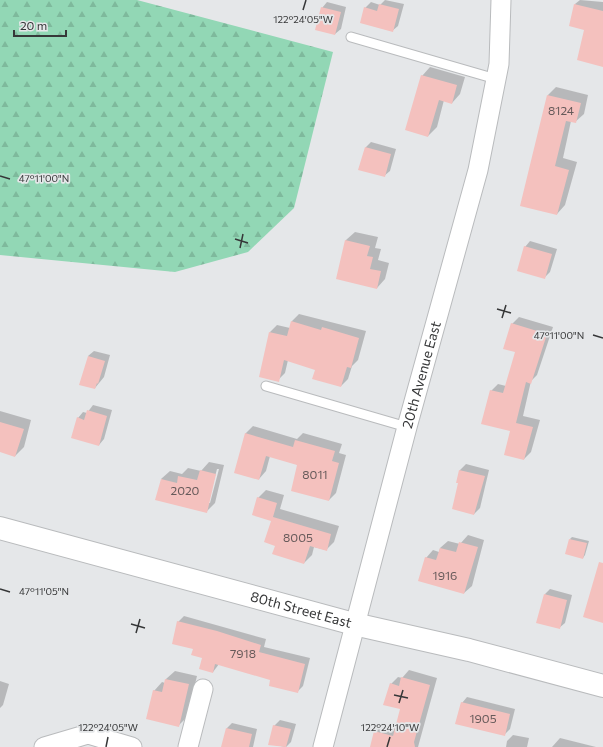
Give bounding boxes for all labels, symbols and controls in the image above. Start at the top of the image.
scale bar [14,12,66,38]
text: 122°24'05"W [273,13,333,25]
text: 20 m [20,18,47,32]
house number: 8124 [548,103,574,117]
text: 47°11'00"N [19,172,69,184]
street label: 20th Avenue East [398,319,444,430]
text: 47°11'00"N [534,329,584,341]
house number: 8011 [302,467,328,481]
house number: 2020 [171,483,200,497]
house number: 8005 [283,530,313,544]
house number: 1916 [433,568,457,582]
text: 47°11'05"N [19,585,69,597]
street label: 80th Street East [249,587,354,631]
house number: 7918 [230,646,256,660]
house number: 1905 [469,711,497,725]
text: 122°24'05"W [78,721,138,733]
text: 122°24'10"W [361,721,419,733]

